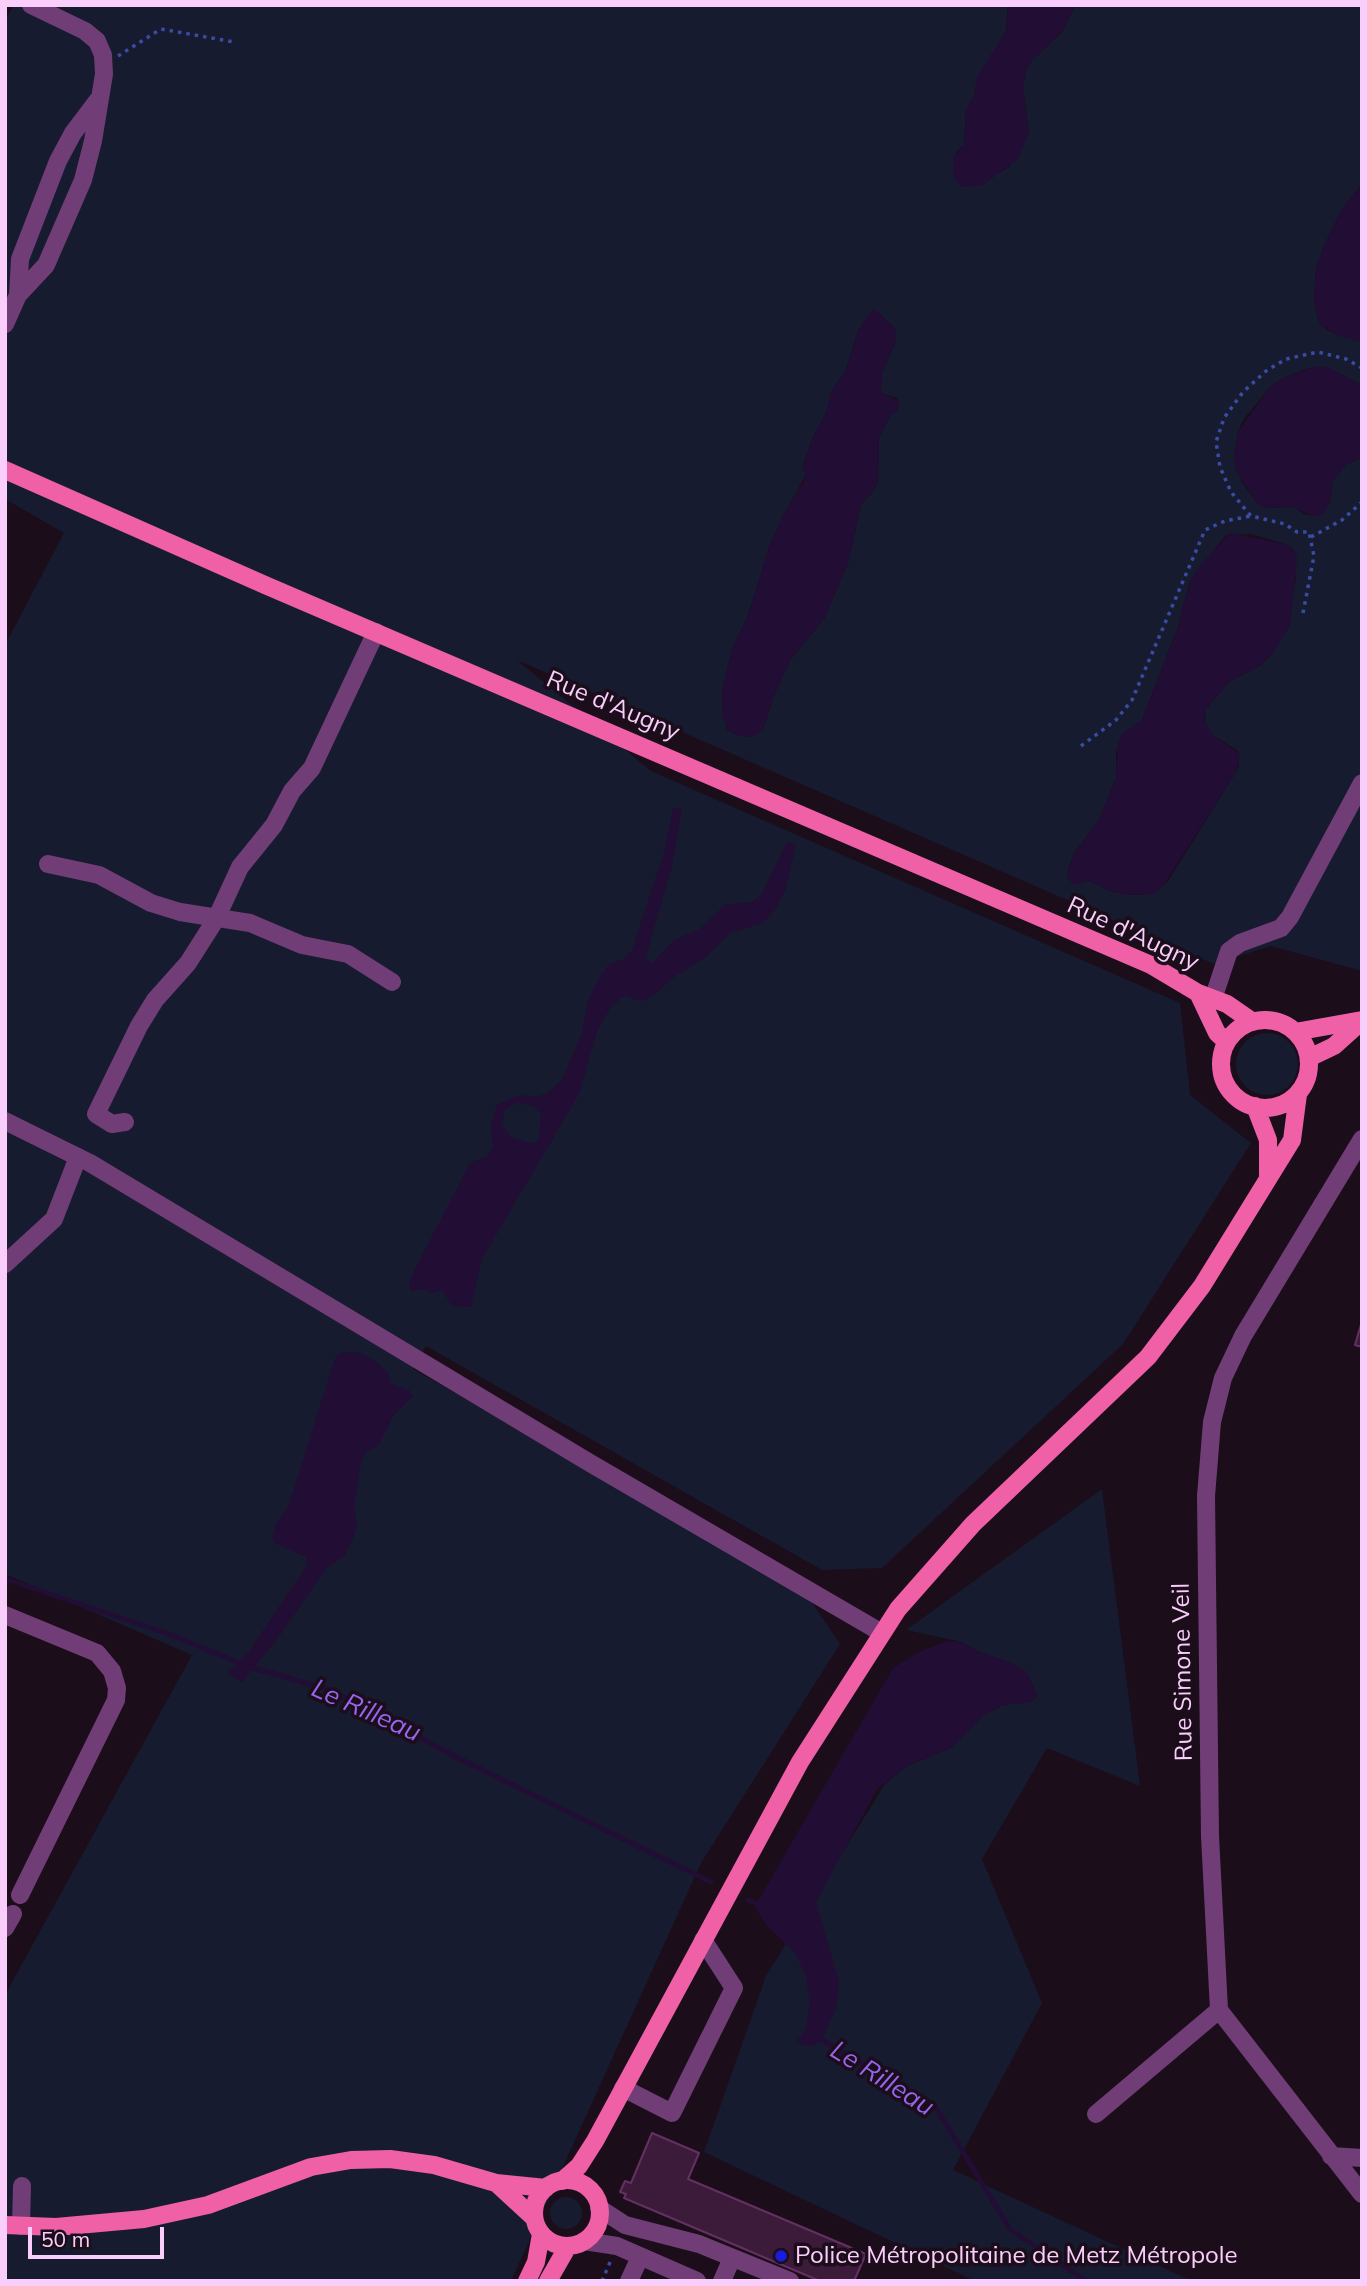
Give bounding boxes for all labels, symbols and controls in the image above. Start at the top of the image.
street label: Rue d'Augny [542,665,684,747]
street label: Rue d'Augny [1063,891,1203,977]
street label: Rue Simone Veil [1167,1583,1199,1761]
water label: Le Rilleau [307,1673,425,1749]
water label: Le Rilleau [824,2035,940,2123]
scale bar [32,2212,168,2256]
text: 50 m [41,2226,90,2252]
place label: Police Métropolitaine de Metz Métropole [795,2242,1238,2270]
marker: Police Métropolitaine de Metz Métropole [773,2248,789,2264]

